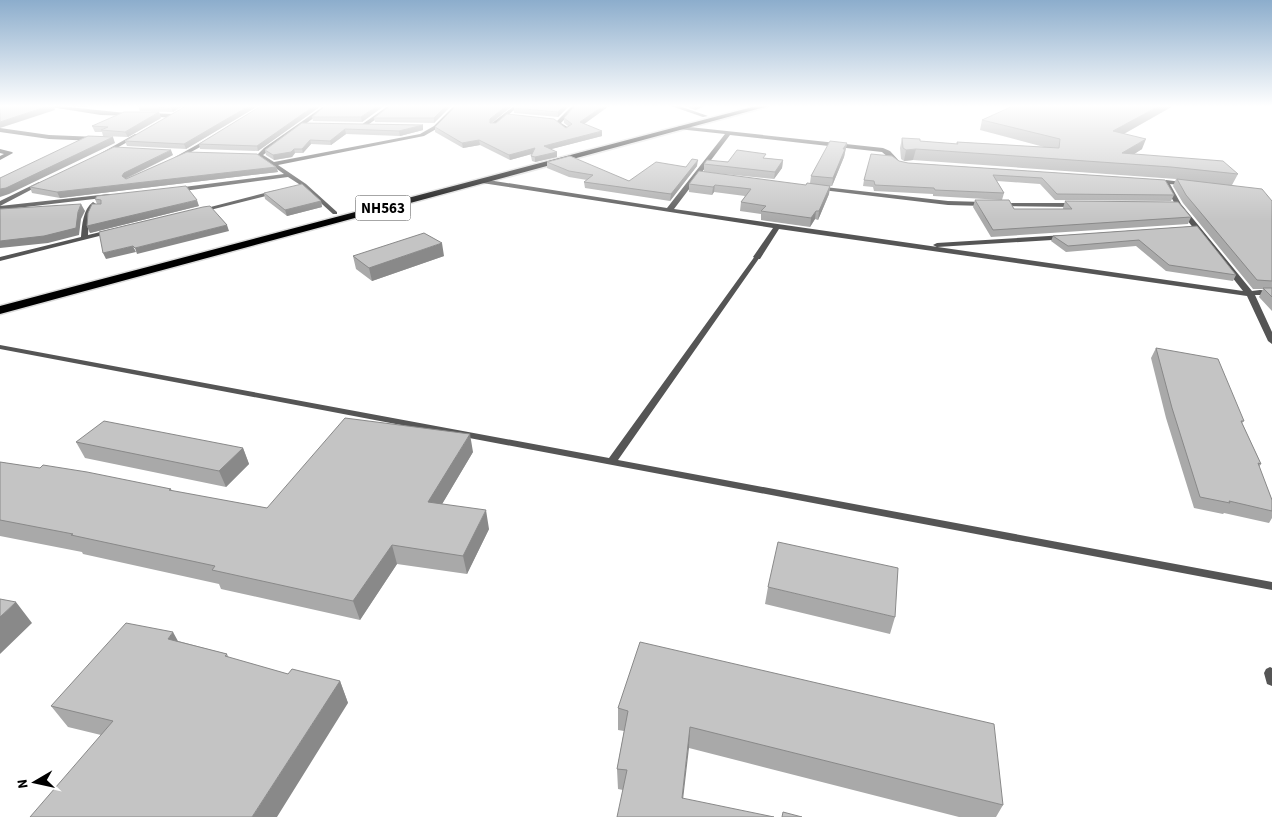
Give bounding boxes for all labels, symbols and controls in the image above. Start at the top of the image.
road number: NH563 [356,196,410,220]
north arrow [10,757,60,807]
text: N [13,778,34,790]

